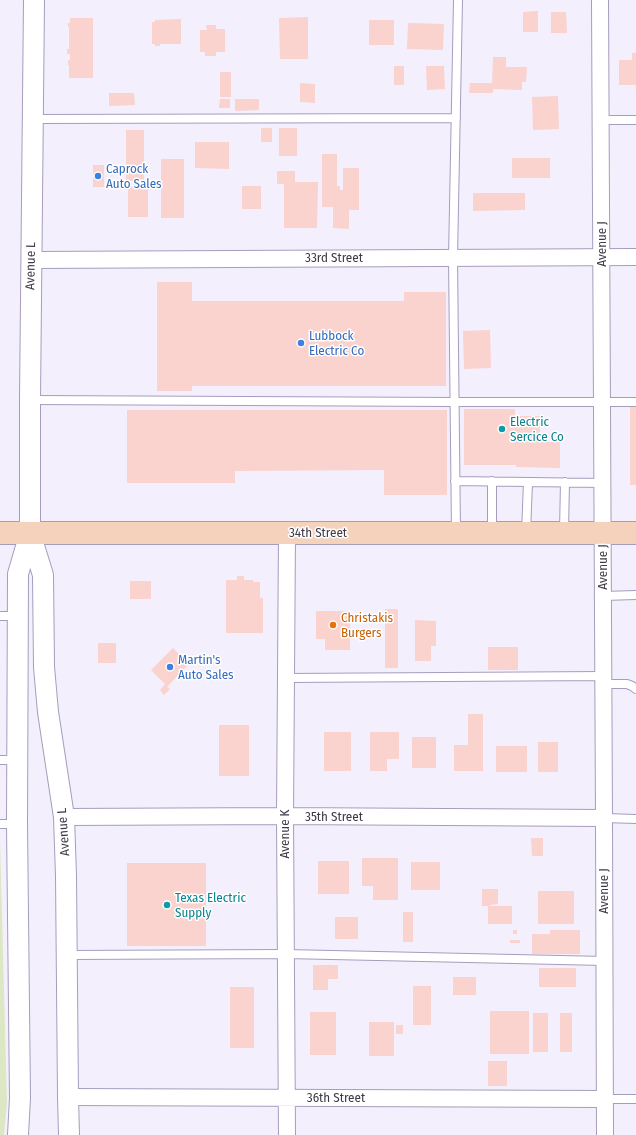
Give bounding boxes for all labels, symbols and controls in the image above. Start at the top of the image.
place label: Caprock Auto Sales [106,161,162,192]
marker: Caprock Auto Sales [93,171,103,181]
street label: Avenue J [594,221,610,267]
street label: Avenue L [23,242,39,290]
street label: 33rd Street [305,250,363,266]
place label: Lubbock Electric Co [309,328,364,359]
marker: Lubbock Electric Co [296,338,306,348]
place label: Electric Sercice Co [510,414,564,445]
marker: Electric Sercice Co [497,424,507,434]
street label: 34th Street [289,525,347,541]
street label: Avenue J [595,544,611,590]
place label: Christakis Burgers [341,610,393,641]
marker: Christakis Burgers [328,620,338,630]
place label: Martin's Auto Sales [178,652,234,683]
marker: Martin's Auto Sales [165,662,175,672]
street label: Avenue L [55,808,73,856]
street label: 35th Street [305,809,363,825]
street label: Avenue K [277,810,293,858]
street label: Avenue J [596,868,612,914]
place label: Texas Electric Supply [175,890,246,921]
marker: Texas Electric Supply [162,900,172,910]
street label: 36th Street [307,1090,365,1106]

